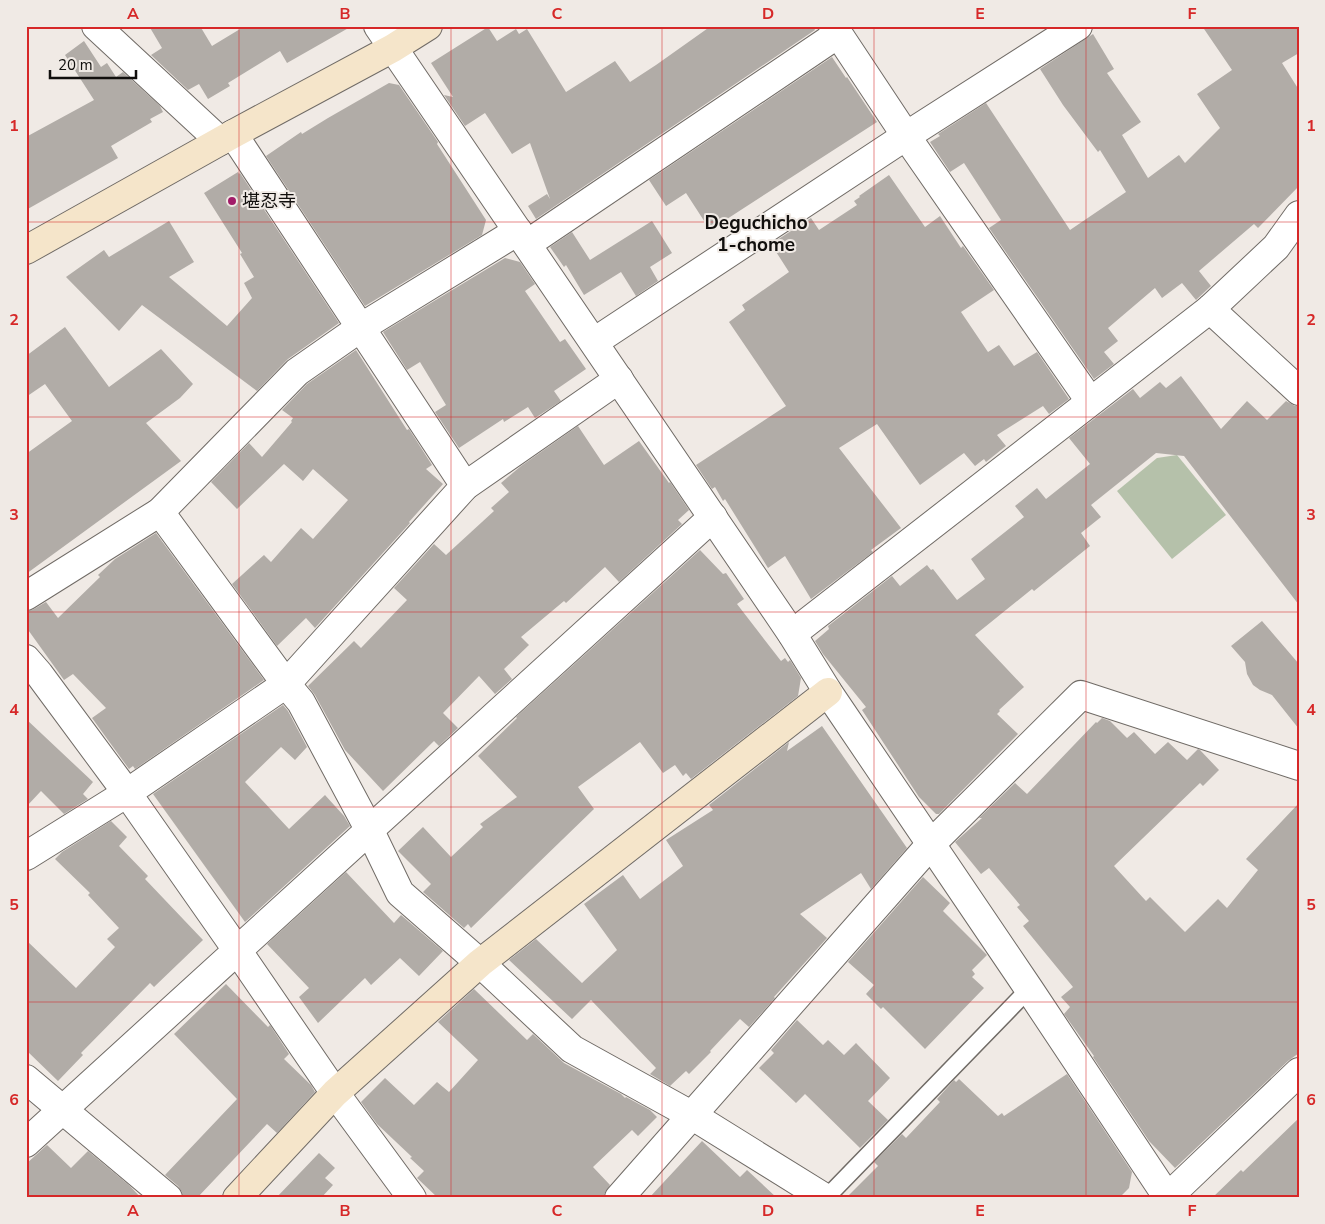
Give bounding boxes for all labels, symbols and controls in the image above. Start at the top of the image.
text: A [127,3,139,25]
text: B [339,3,351,25]
text: C [552,3,563,25]
text: D [762,3,774,25]
text: E [975,3,985,25]
text: F [1188,3,1197,25]
scale bar [50,48,136,80]
text: 20 m [58,55,93,75]
text: 1 [9,115,19,137]
text: 1 [1306,115,1316,137]
place label: 堪忍寺 [242,189,296,213]
marker: 堪忍寺 [226,195,238,207]
district label: Deguchicho 1-chome [704,210,808,258]
text: 2 [9,309,19,331]
text: 2 [1306,309,1316,331]
text: 3 [9,504,19,526]
text: 3 [1306,504,1316,526]
text: 4 [9,699,19,721]
text: 4 [1306,699,1316,721]
text: 5 [9,894,19,916]
text: 5 [1306,894,1316,916]
text: 6 [9,1089,19,1111]
text: 6 [1306,1089,1316,1111]
text: A [127,1200,139,1222]
text: B [339,1200,351,1222]
text: C [552,1200,563,1222]
text: D [762,1200,774,1222]
text: E [975,1200,985,1222]
text: F [1188,1200,1197,1222]

